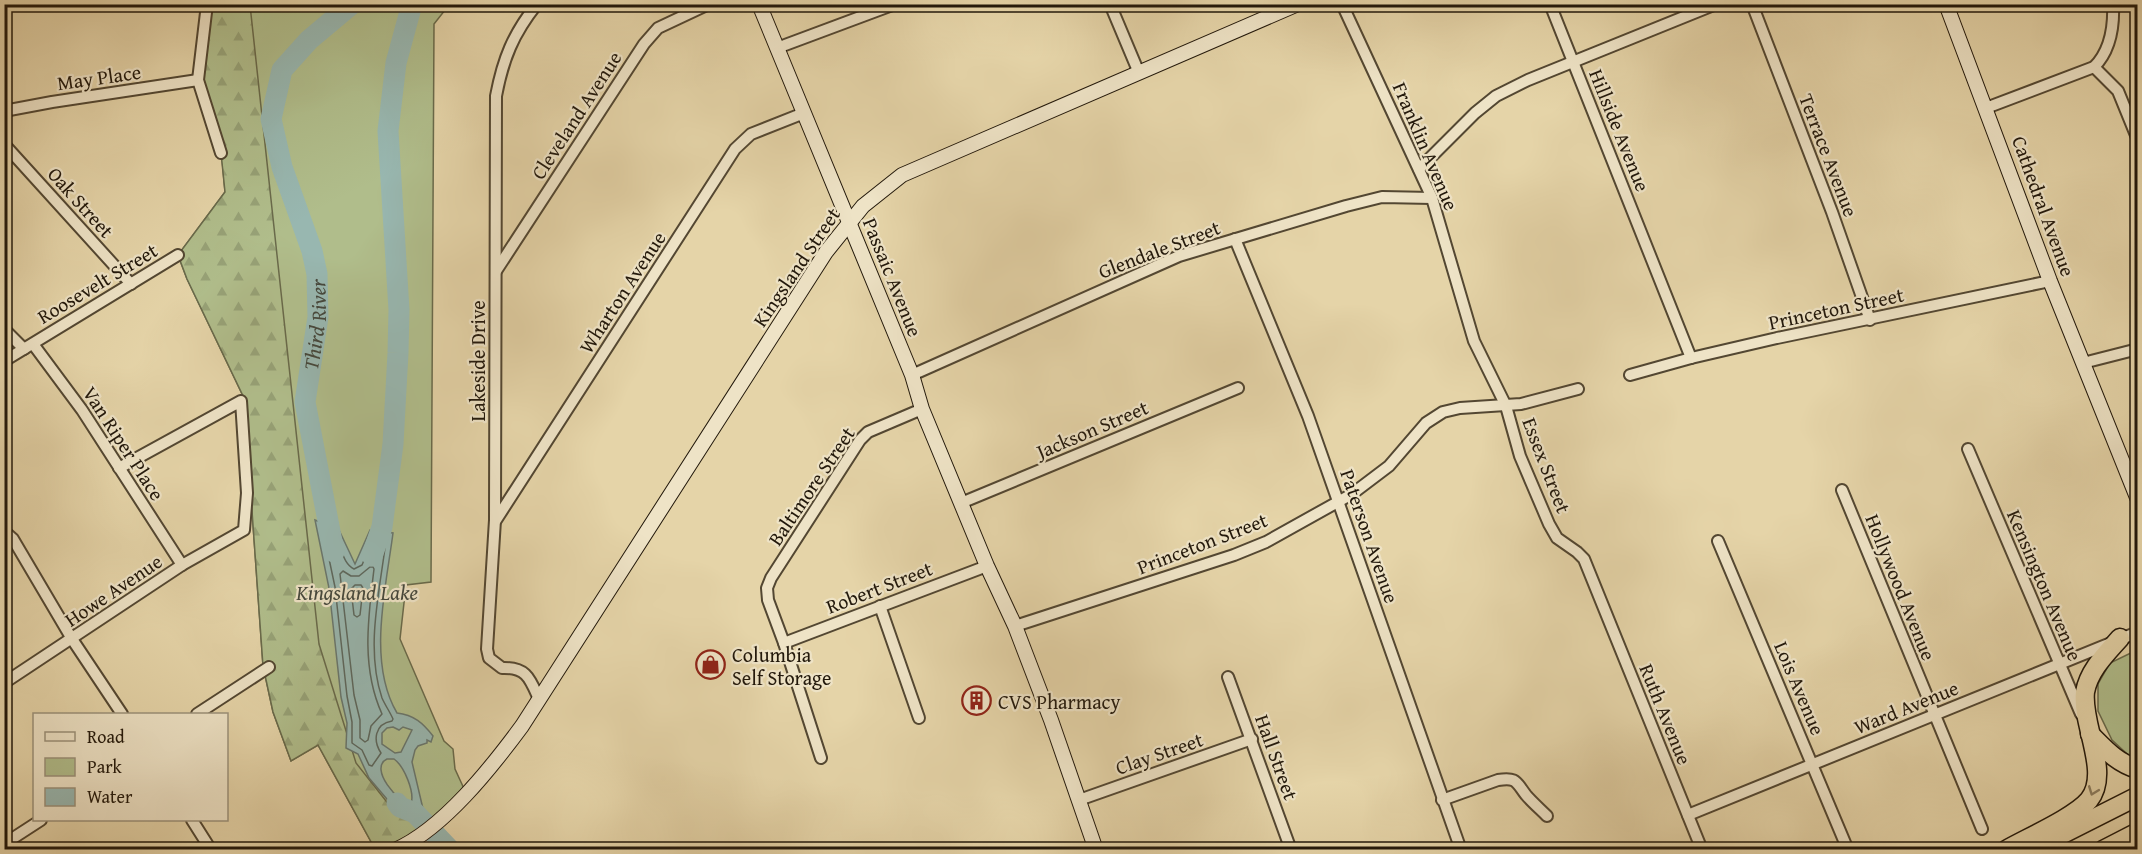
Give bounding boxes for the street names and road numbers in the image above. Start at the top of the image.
street label: Cleveland Avenue [524,45,628,185]
street label: May Place [55,57,143,97]
street label: Hillside Avenue [1582,64,1658,196]
street label: Franklin Avenue [1386,77,1466,215]
street label: Terrace Avenue [1792,89,1866,221]
street label: Cathedral Avenue [2005,132,2083,280]
street label: Oak Street [41,160,121,244]
street label: Kingsland Street [745,201,847,333]
street label: Glendale Street [1094,212,1224,286]
street label: Passaic Avenue [856,213,930,341]
street label: Wharton Avenue [572,225,672,359]
street label: Roosevelt Street [31,236,163,330]
street label: Princeton Street [1766,280,1906,336]
street label: Lakeside Drive [463,300,492,422]
street label: Van Riper Place [76,380,172,506]
street label: Jackson Street [1029,392,1152,467]
street label: Essex Street [1515,413,1579,517]
street label: Baltimore Street [760,421,862,551]
street label: Paterson Avenue [1333,465,1407,607]
street label: Princeton Street [1133,505,1271,581]
street label: Kensington Avenue [2000,505,2090,665]
street label: Hollywood Avenue [1858,509,1944,665]
street label: Howe Avenue [58,547,168,633]
street label: Robert Street [822,553,936,621]
street label: Lois Avenue [1767,637,1833,739]
street label: Ruth Avenue [1633,659,1699,769]
street label: Ward Avenue [1849,673,1963,741]
street label: Hall Street [1248,710,1306,804]
street label: Clay Street [1111,724,1207,782]

